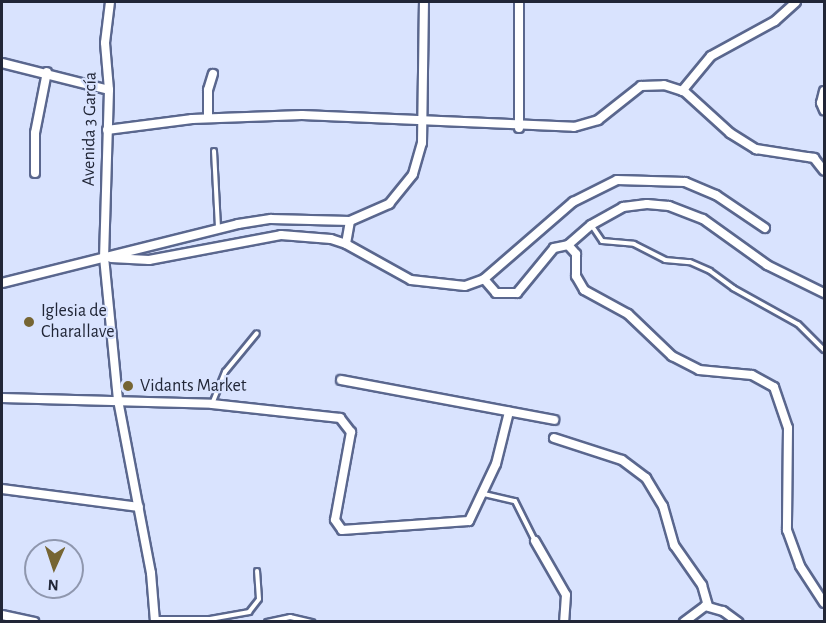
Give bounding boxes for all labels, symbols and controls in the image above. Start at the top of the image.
street label: Avenida 3 García [78,72,102,186]
place label: Iglesia de Charallave [41,301,114,344]
marker: Iglesia de Charallave [22,315,36,329]
place label: Vidants Market [140,375,247,397]
marker: Vidants Market [121,379,135,393]
north arrow [24,539,84,599]
text: N [47,577,59,593]

